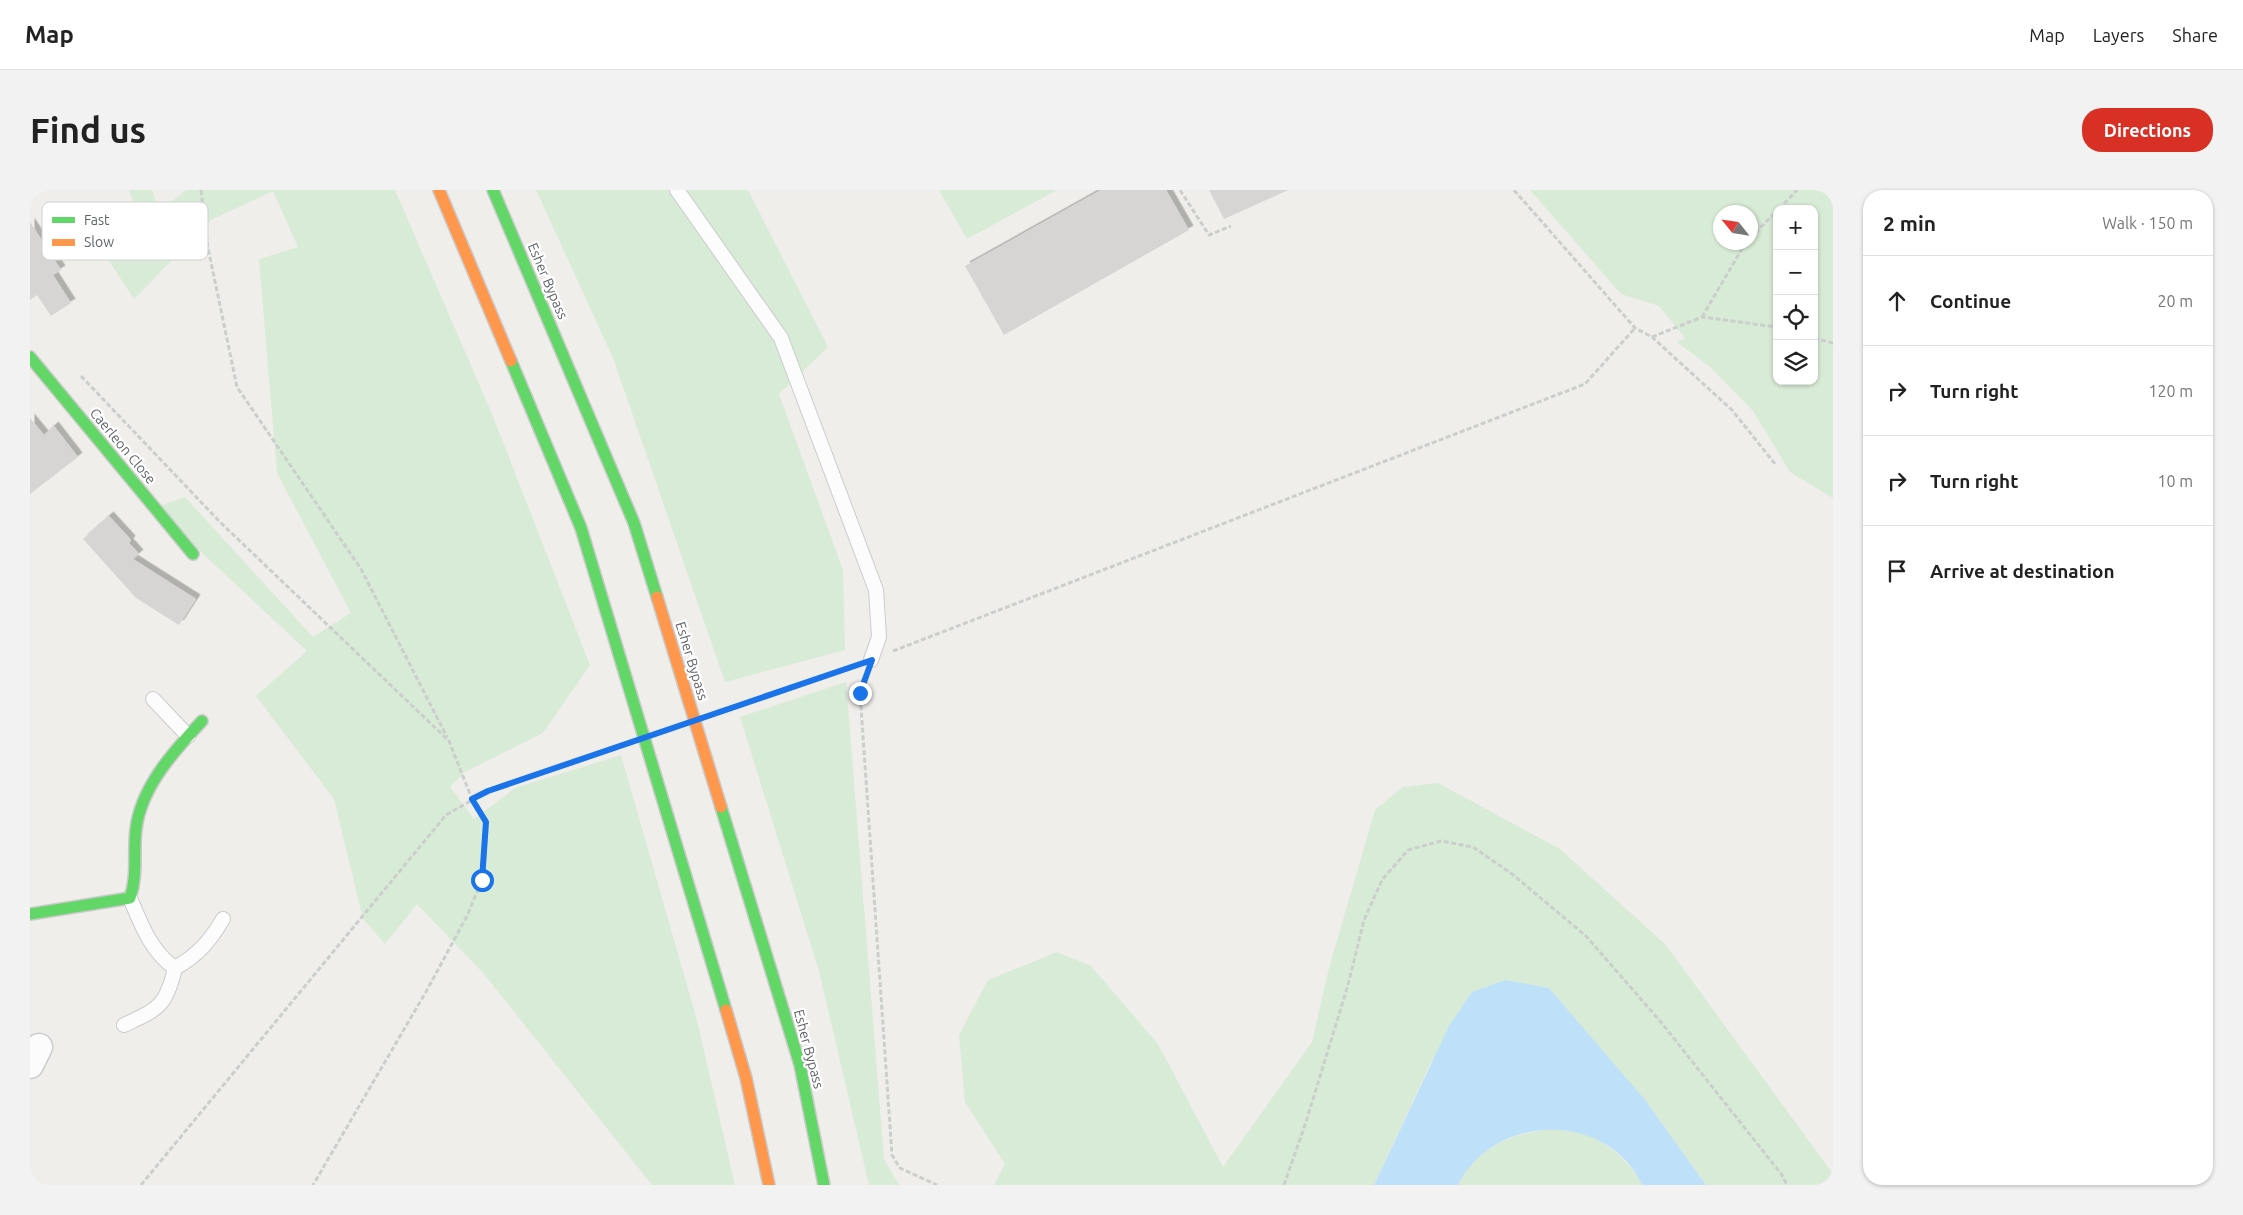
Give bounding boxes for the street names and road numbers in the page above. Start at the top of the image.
street label: Esher Bypass [525,240,571,322]
street label: Caerleon Close [87,405,159,487]
street label: Esher Bypass [672,620,712,702]
street label: Esher Bypass [791,1008,827,1090]

